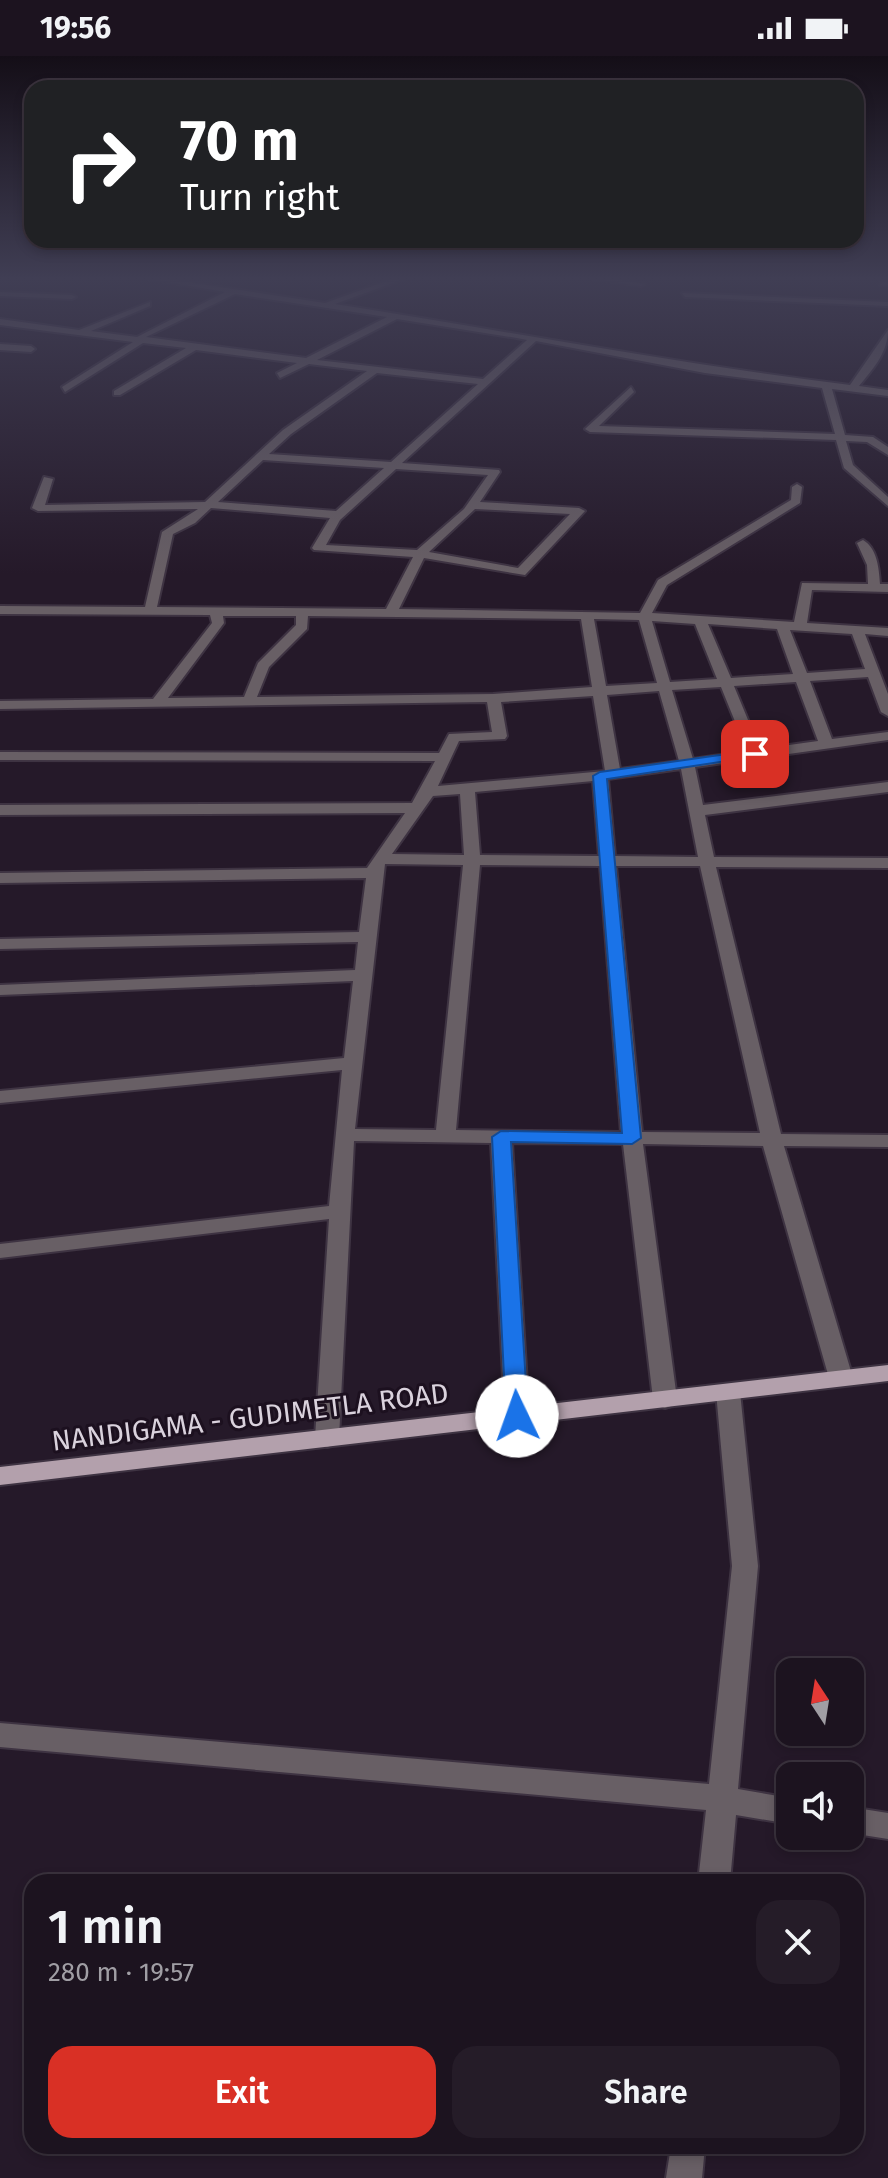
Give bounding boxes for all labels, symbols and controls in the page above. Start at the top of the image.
text: 19:56 [40,10,111,46]
text: 70 m [180,108,299,175]
icon: right [48,112,152,216]
text: Turn right [180,176,340,220]
pin [721,720,789,788]
icon: arrive [733,732,777,776]
position arrow [475,1374,559,1458]
street label: NANDIGAMA - GUDIMETLA ROAD [50,1376,450,1458]
north arrow [776,1658,864,1746]
map controls [776,1658,864,1850]
button: sound [776,1762,864,1850]
text: 1 min [48,1898,164,1956]
button: close [756,1900,840,1984]
text: 280 m · 19:57 [48,1957,194,1988]
button: Exit [48,2046,436,2138]
button: Share [452,2046,840,2138]

